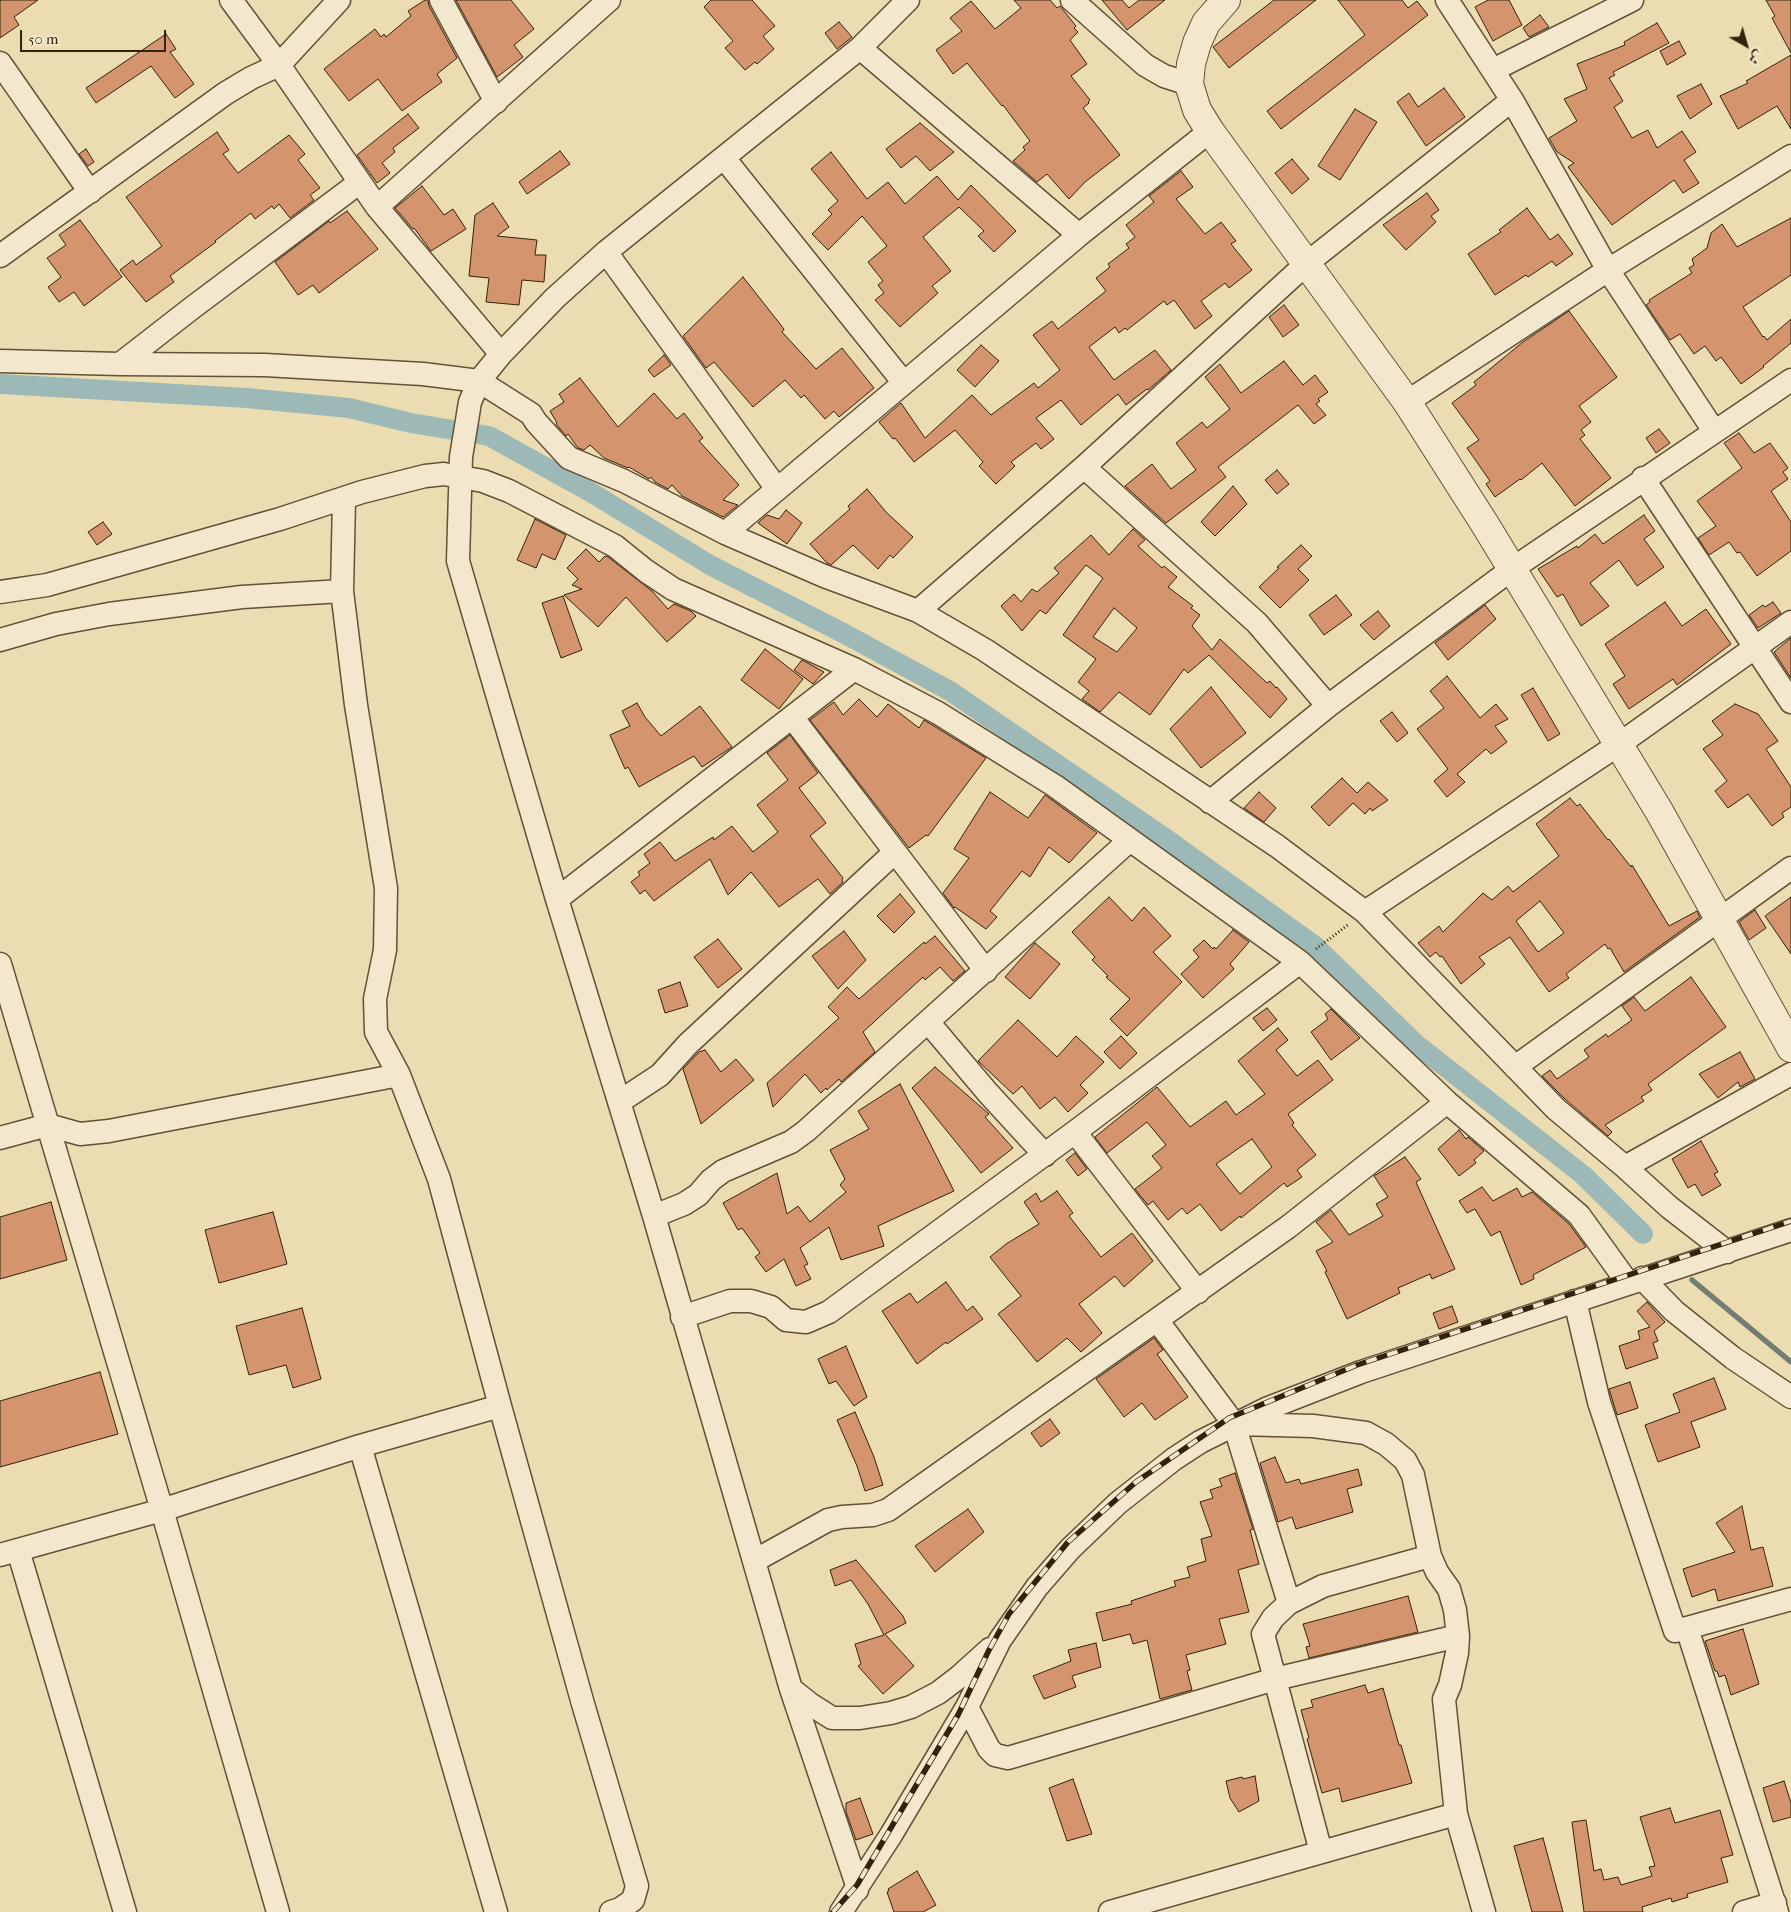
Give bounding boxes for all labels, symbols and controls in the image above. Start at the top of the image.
scale bar [22,20,169,52]
north arrow [1721,20,1771,70]
text: 50 m [28,30,58,48]
text: ش [1745,46,1766,68]

